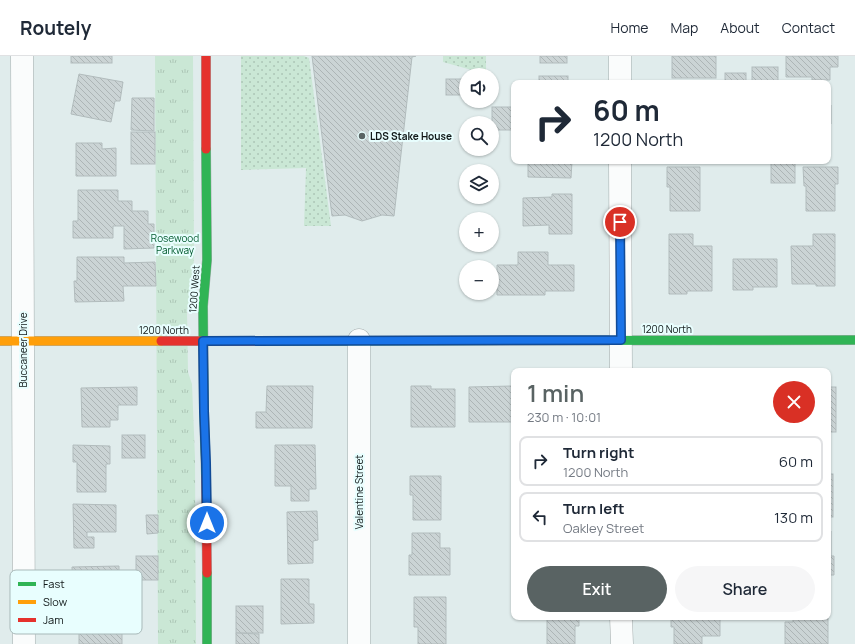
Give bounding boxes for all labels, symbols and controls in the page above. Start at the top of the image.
text: Routely [20,15,91,41]
text: Home [611,18,648,37]
text: Map [670,18,698,37]
text: About [720,18,760,37]
text: Contact [782,18,835,37]
map controls [459,68,499,300]
button: sound [459,68,499,108]
text: 60 m [593,91,660,129]
icon: right [527,96,579,148]
button: search [459,116,499,156]
text: 1200 North [593,127,683,151]
place label: LDS Stake House [370,129,452,143]
marker: LDS Stake House [357,131,367,141]
button: layers [459,164,499,204]
pin [603,205,637,239]
icon: arrive [609,211,631,233]
button: + [459,212,499,252]
park label: Rosewood Parkway [151,231,199,257]
button: − [459,260,499,300]
street label: 1200 West [185,265,203,313]
street label: Buccaneer Drive [16,312,30,388]
street label: 1200 North [642,322,692,336]
street label: 1200 North [139,323,189,337]
text: 1 min [527,376,584,409]
button: close [773,381,815,423]
text: 230 m · 10:01 [527,408,601,426]
text: Turn right [563,442,634,463]
icon: right [529,450,551,472]
text: 60 m [779,451,813,472]
street label: Valentine Street [352,455,366,529]
text: 1200 North [563,463,628,481]
text: Turn left [563,498,625,519]
position arrow [186,502,228,544]
icon: left [529,506,551,528]
text: 130 m [774,507,813,528]
text: Oakley Street [563,519,644,537]
button: Exit [527,566,667,612]
button: Share [675,566,815,612]
legend [10,570,142,634]
text: Fast [43,576,65,591]
text: Slow [43,594,68,609]
text: Jam [43,612,64,627]

